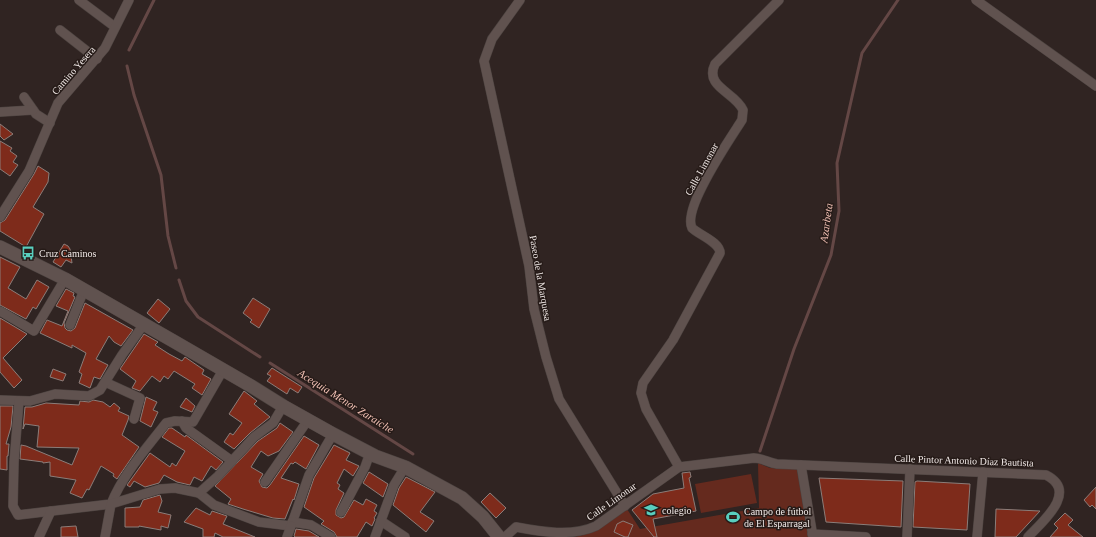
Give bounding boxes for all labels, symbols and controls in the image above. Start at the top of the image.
street label: Camino Yesera [49,43,98,97]
street label: Calle Limonar [683,141,721,197]
water label: Azarbeta [817,202,835,244]
street label: Paseo de la Marquesa [528,234,554,322]
bus stop icon: Cruz Caminos [20,245,36,261]
place label: Cruz Caminos [39,248,97,259]
water label: Acequia Menor Zaraiche [295,366,396,435]
street label: Calle Pintor Antonio Díaz Bautista [894,453,1034,468]
street label: Calle Limonar [584,480,639,523]
school or university icon: colegio [643,502,659,518]
place label: colegio [662,505,691,516]
place label: Campo de fútbol de El Esparragal [744,506,811,529]
sports icon: Campo de fútbol de El Esparragal [725,509,741,525]

